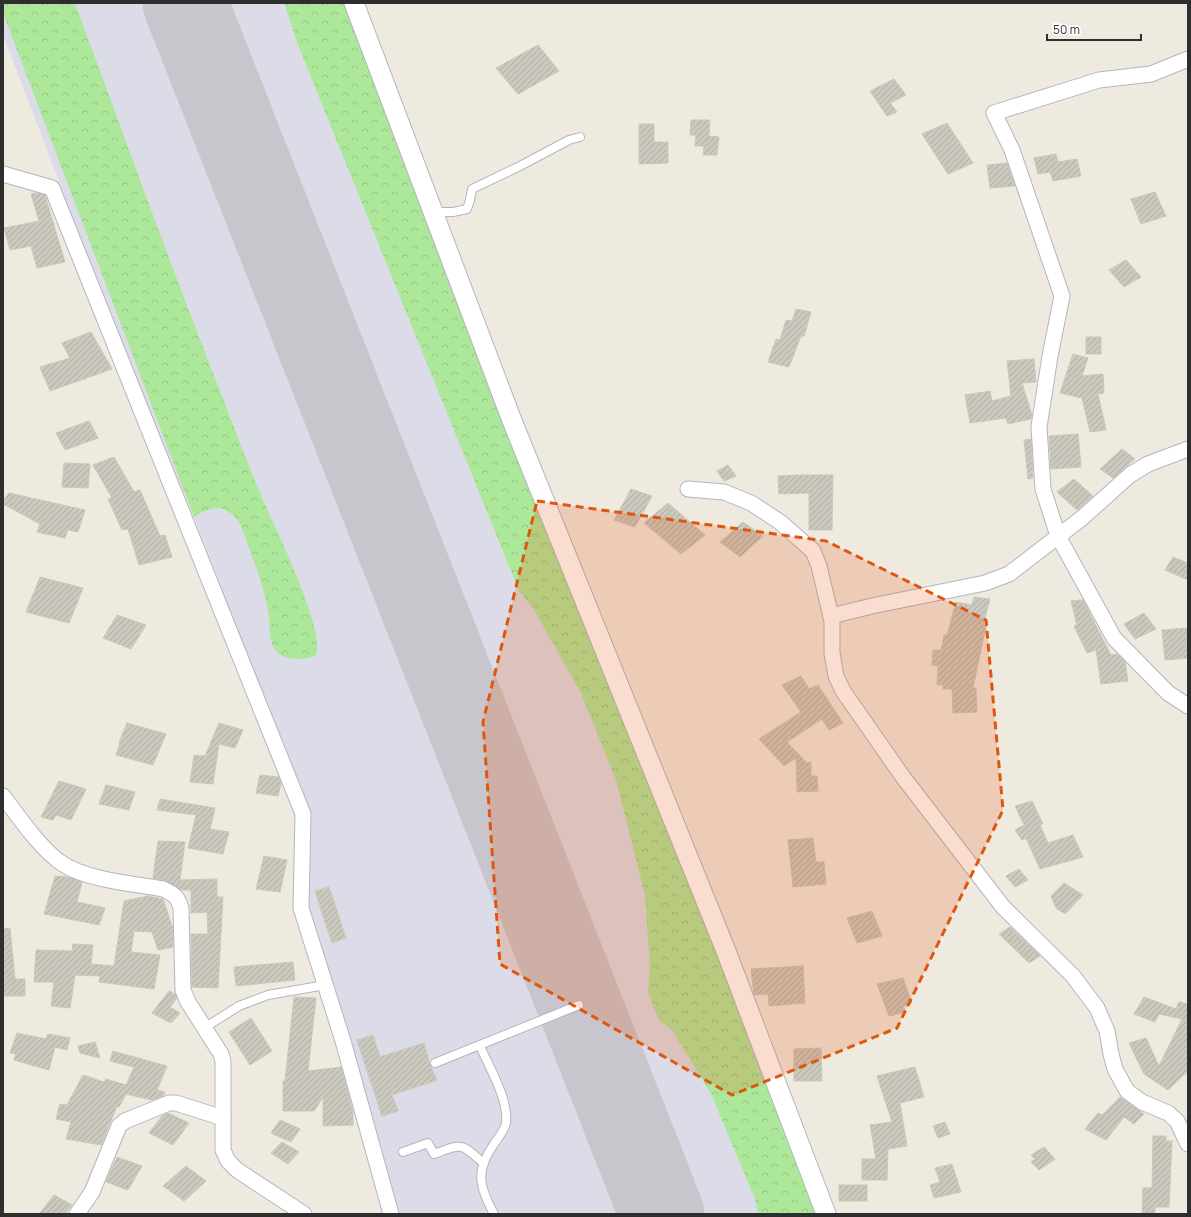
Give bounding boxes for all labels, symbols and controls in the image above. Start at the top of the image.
scale bar [1047,16,1141,42]
text: 50 m [1053,21,1080,38]

